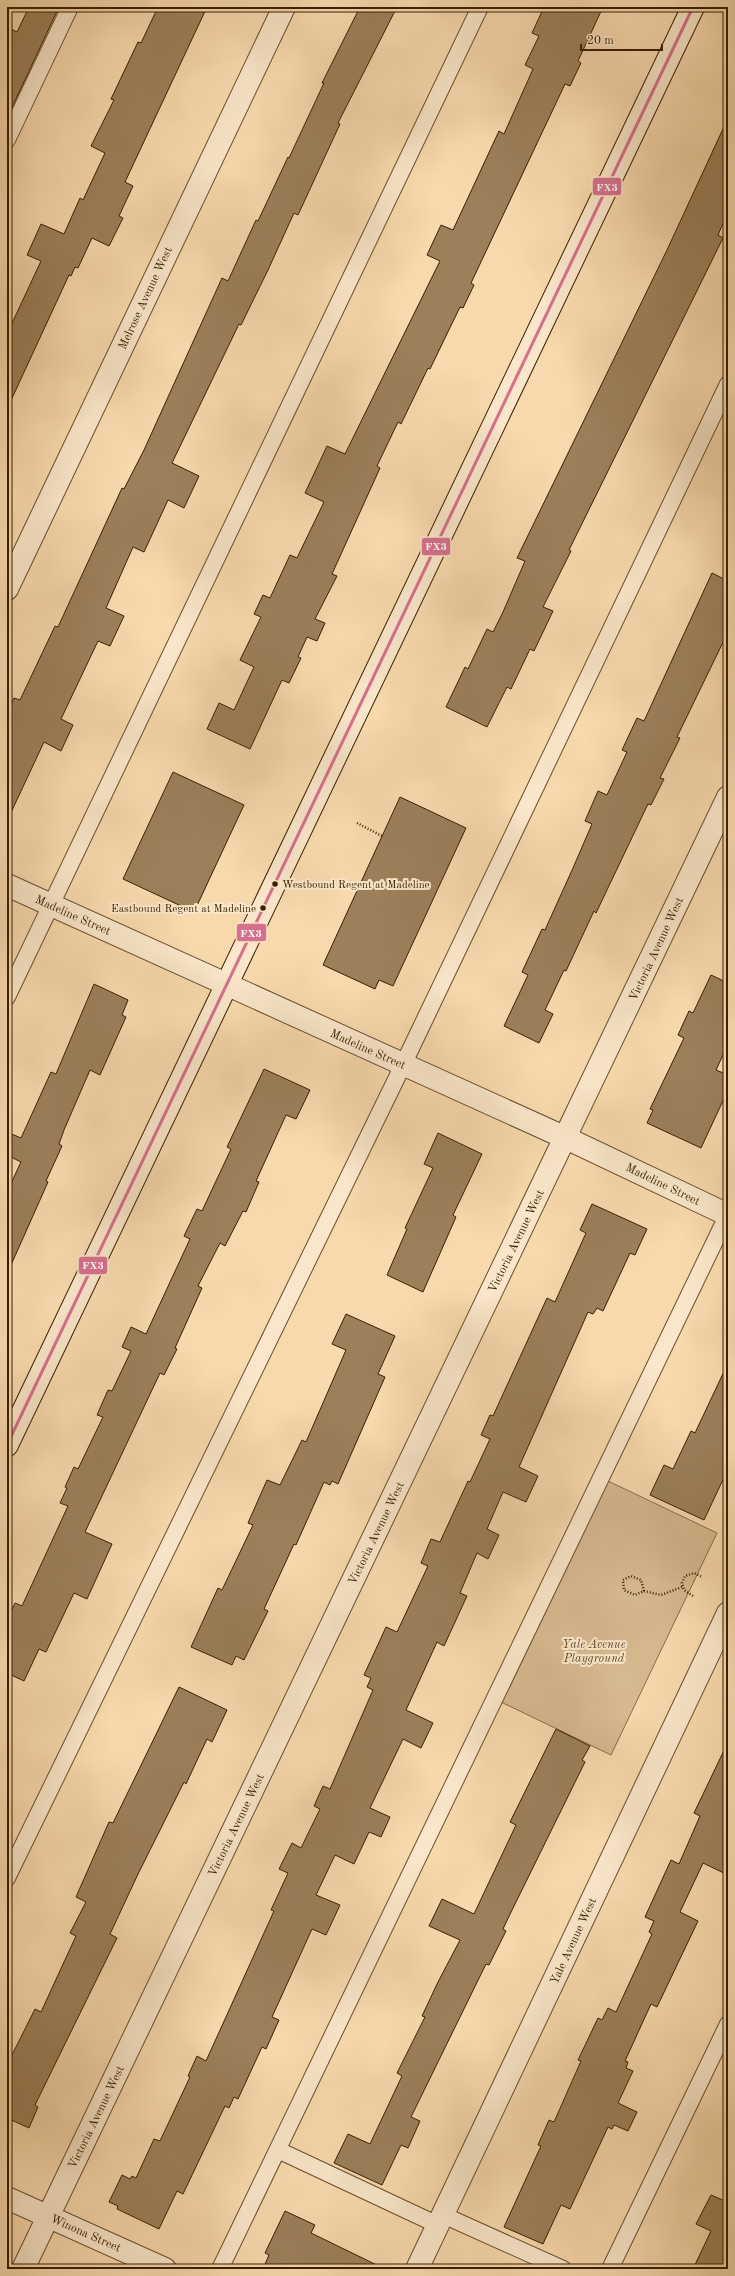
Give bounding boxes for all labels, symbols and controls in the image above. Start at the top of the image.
scale bar [581,26,662,52]
text: 20 m [587,35,614,47]
line badge: FX3 [592,177,622,196]
text: FX3 [596,183,618,194]
street label: Melrose Avenue West [117,245,175,352]
line badge: FX3 [421,537,451,556]
text: FX3 [425,542,447,553]
marker: Westbound Regent at Madeline [270,879,280,889]
place label: Westbound Regent at Madeline [282,880,430,891]
street label: Madeline Street [33,894,112,938]
street label: Victoria Avenue West [628,896,686,1003]
marker: Eastbound Regent at Madeline [258,903,268,913]
place label: Eastbound Regent at Madeline [111,904,256,915]
line badge: FX3 [236,923,267,942]
text: FX3 [240,929,262,940]
street label: Madeline Street [328,1028,407,1072]
street label: Madeline Street [623,1162,702,1208]
street label: Victoria Avenue West [487,1188,547,1295]
line badge: FX3 [78,1256,108,1275]
text: FX3 [82,1261,104,1272]
street label: Victoria Avenue West [347,1480,407,1587]
park label: Yale Avenue Playground [562,1639,626,1665]
street label: Victoria Avenue West [207,1772,267,1879]
street label: Yale Avenue West [549,1896,599,1987]
street label: Victoria Avenue West [67,2064,127,2171]
street label: Winona Street [49,2213,123,2255]

